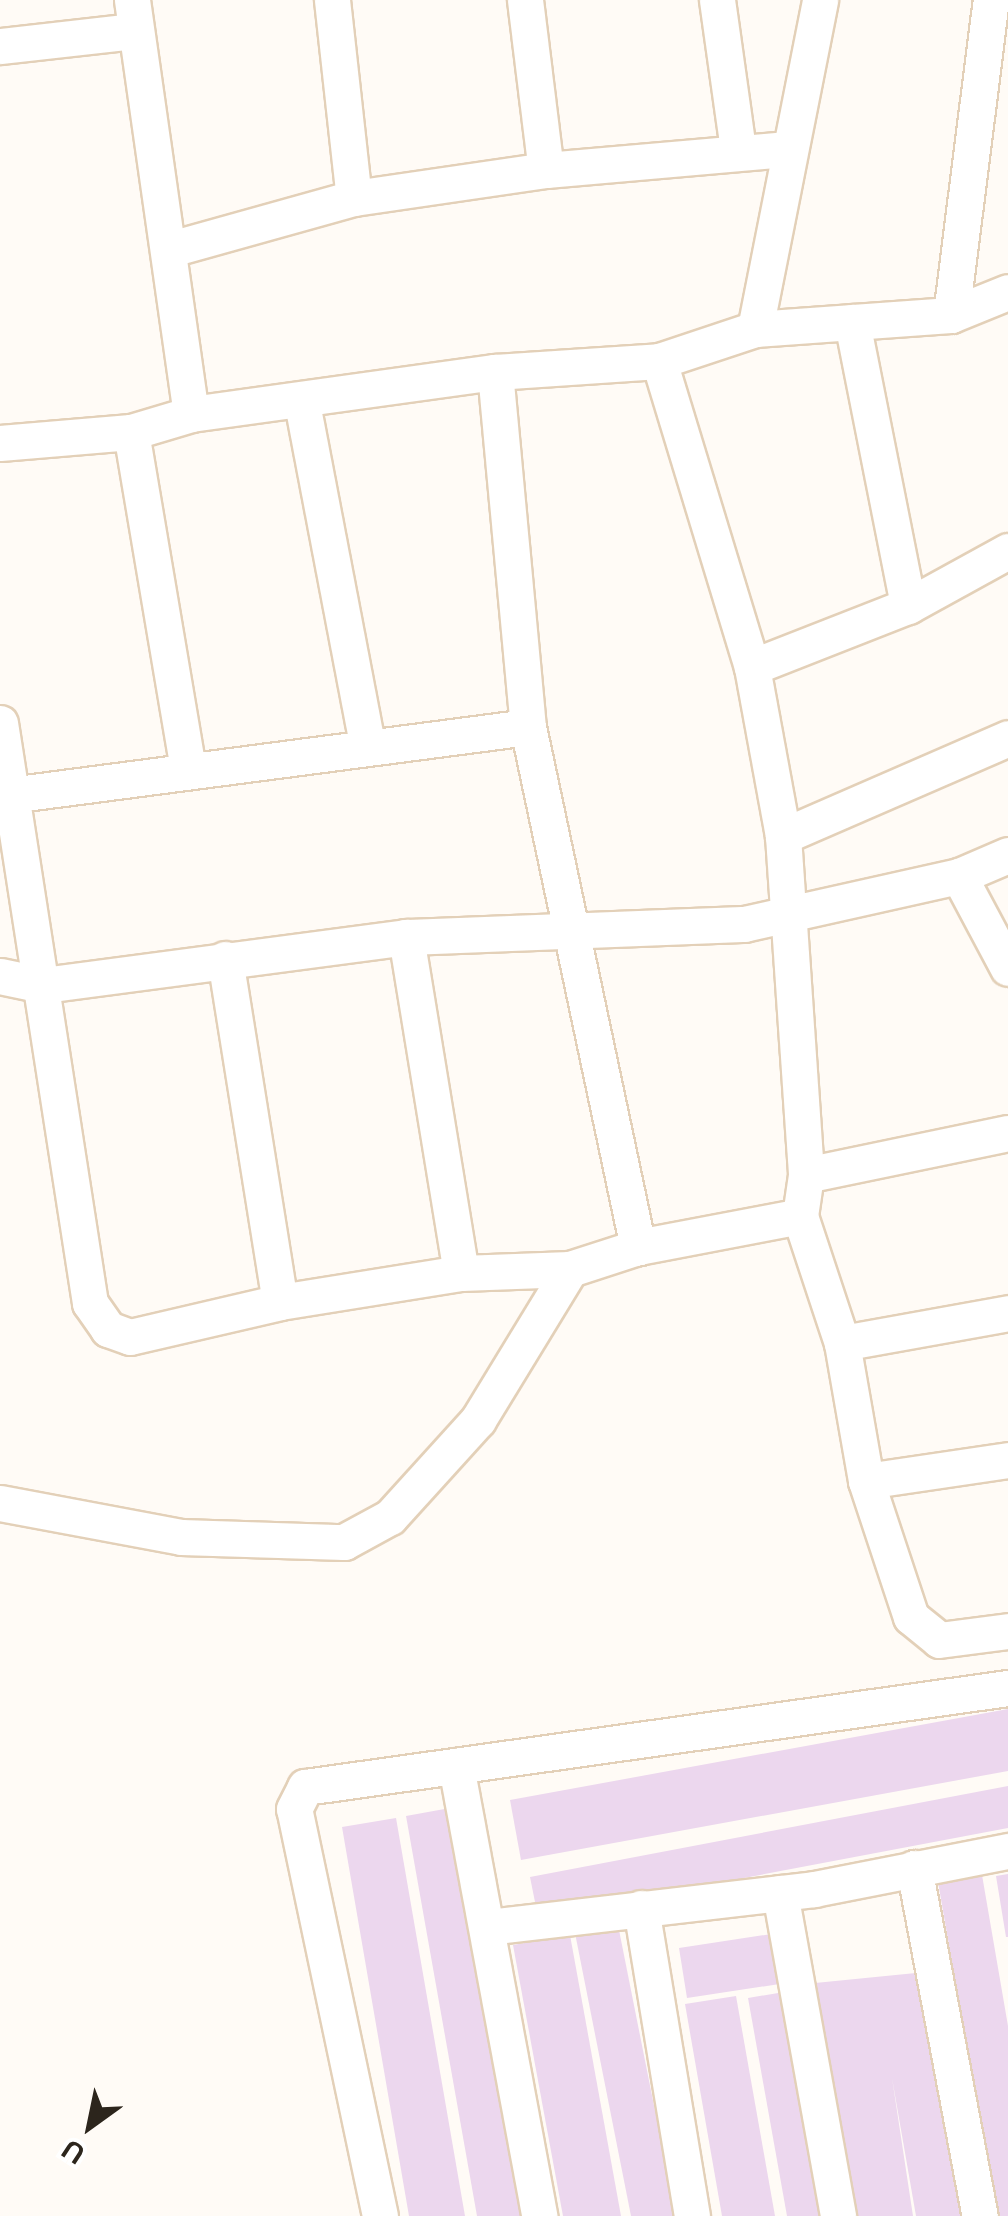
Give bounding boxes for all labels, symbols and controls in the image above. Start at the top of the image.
north arrow [40,2076,140,2176]
text: U [56,2133,90,2170]

